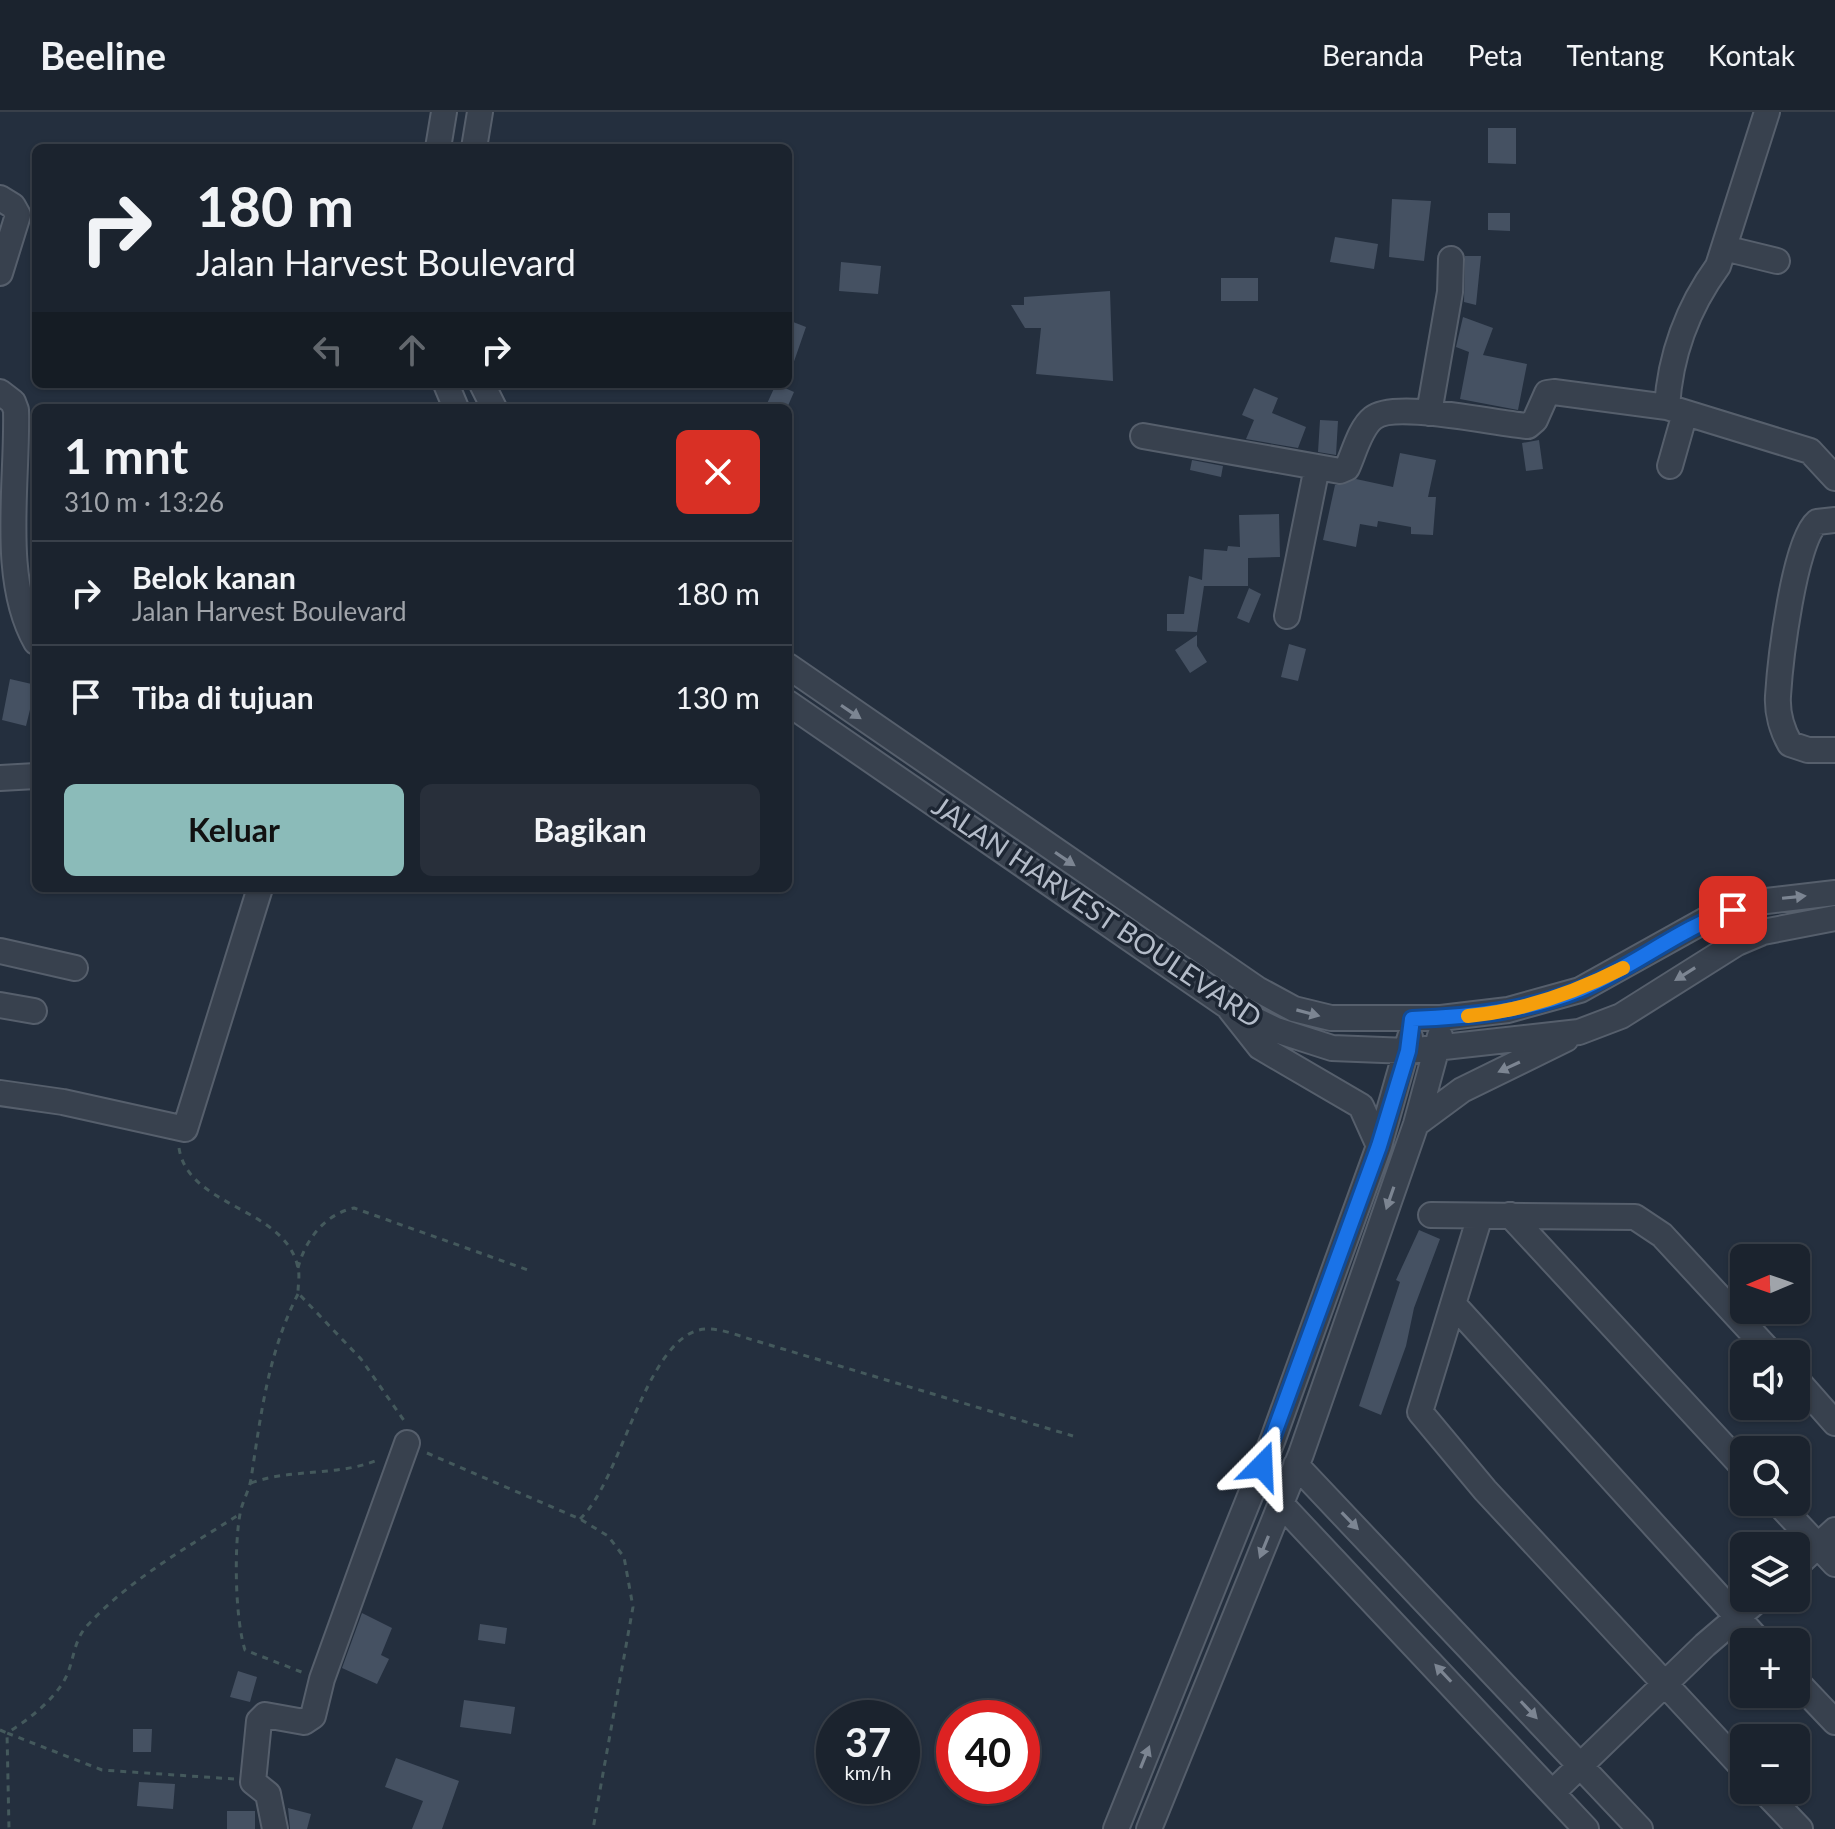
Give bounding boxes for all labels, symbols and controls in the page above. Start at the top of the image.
text: Beeline [40,32,166,78]
text: Beranda [1322,38,1424,72]
text: Peta [1468,38,1523,72]
text: Tentang [1567,38,1664,72]
text: Kontak [1708,38,1795,72]
text: 180 m [196,172,354,239]
icon: right [64,176,168,280]
text: Jalan Harvest Boulevard [196,240,576,284]
icon: left [306,328,350,372]
icon: ahead [390,328,434,372]
icon: right [474,328,518,372]
text: 1 mnt [64,427,188,484]
button: close [676,430,760,514]
text: 310 m · 13:26 [64,486,224,518]
text: Belok kanan [132,559,296,595]
icon: right [64,571,108,615]
text: 180 m [675,575,760,611]
text: Jalan Harvest Boulevard [132,595,406,627]
icon: arrive [64,675,108,719]
text: Tiba di tujuan [132,679,314,715]
text: 130 m [675,679,760,715]
one-way arrow [841,704,862,719]
button: Keluar [64,784,404,876]
button: Bagikan [420,784,760,876]
street label: JALAN HARVEST BOULEVARD [926,788,1269,1034]
one-way arrow [1055,851,1076,866]
pin [1699,876,1767,944]
icon: arrive [1711,888,1755,932]
one-way arrow [1782,891,1807,904]
one-way arrow [1674,966,1696,980]
one-way arrow [1295,1008,1320,1020]
one-way arrow [1498,1060,1521,1074]
one-way arrow [1384,1186,1396,1210]
north arrow [1730,1244,1810,1324]
map controls [1730,1244,1810,1804]
button: sound [1730,1340,1810,1420]
position arrow [1220,1424,1304,1508]
button: search [1730,1436,1810,1516]
one-way arrow [1341,1511,1359,1530]
button: layers [1730,1532,1810,1612]
one-way arrow [1257,1535,1270,1559]
button: + [1730,1628,1810,1708]
one-way arrow [1434,1664,1452,1683]
speed limit sign: 40 [936,1700,1040,1804]
one-way arrow [1520,1700,1538,1719]
text: 37 [845,1718,891,1766]
button: − [1730,1724,1810,1804]
one-way arrow [1139,1745,1152,1769]
text: km/h [845,1760,891,1784]

